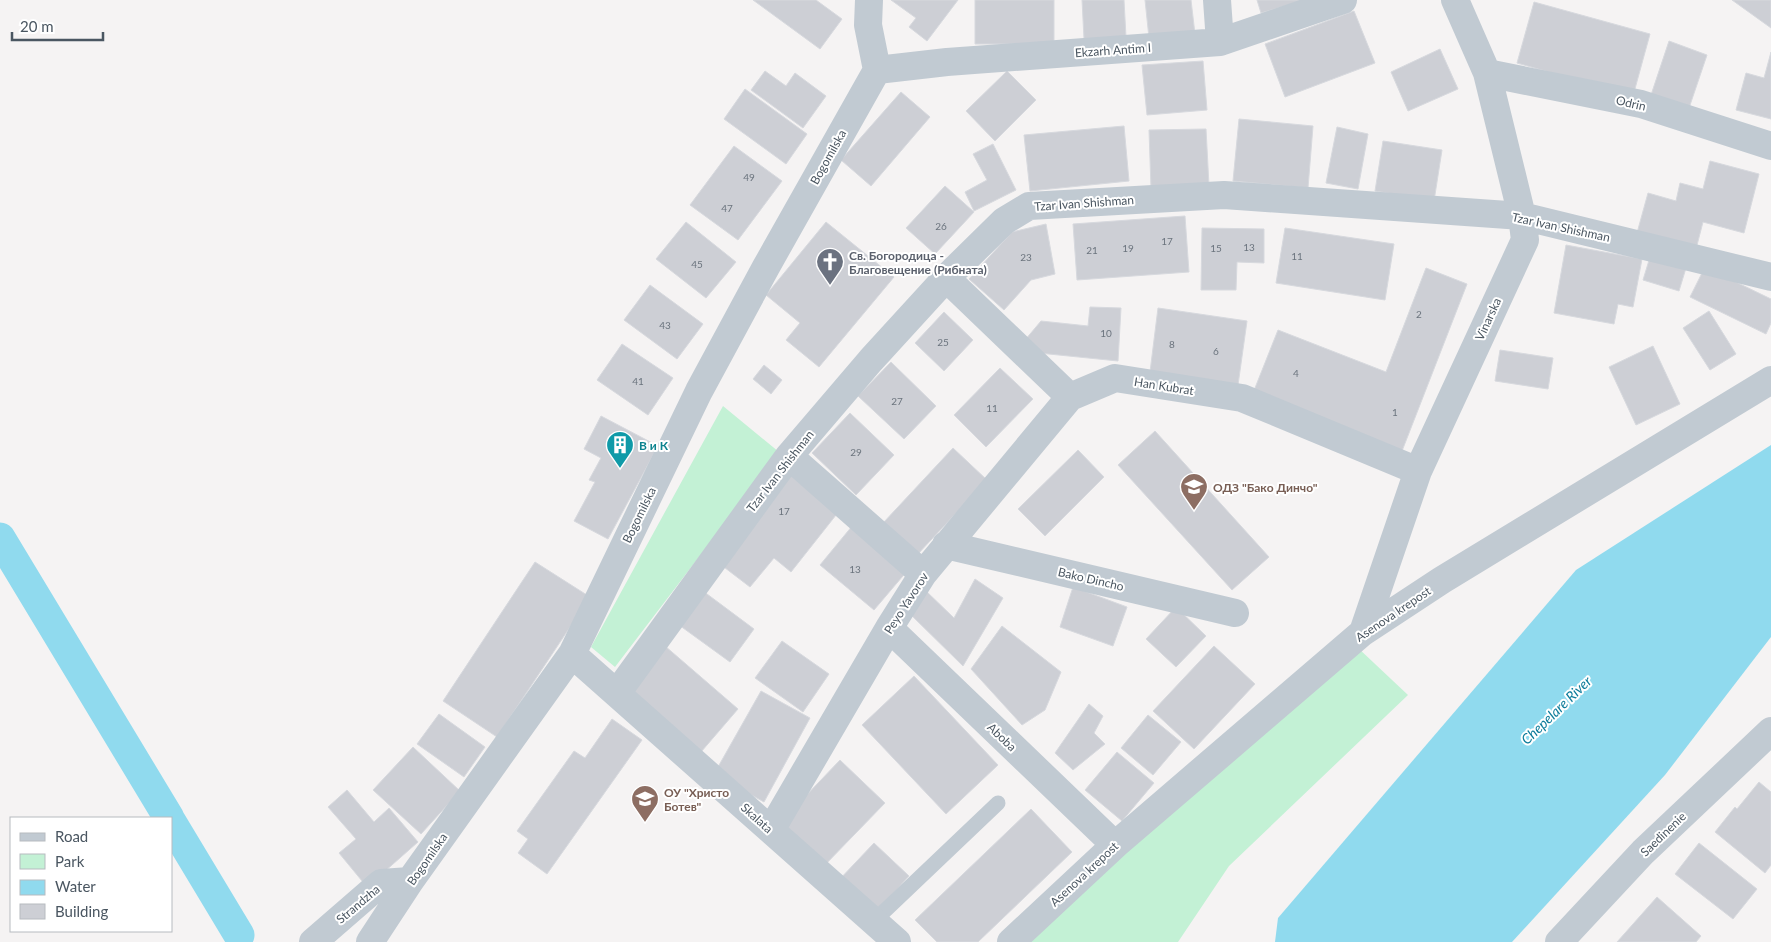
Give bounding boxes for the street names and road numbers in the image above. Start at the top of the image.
street label: Ekzarh Antim I [1074,40,1152,60]
street label: Odrin [1615,92,1647,114]
street label: Bogomilska [807,127,849,187]
street label: Tzar Ivan Shishman [1034,192,1134,214]
street label: Tzar Ivan Shishman [1511,209,1611,245]
street label: Vinarska [1472,295,1504,343]
street label: Han Kubrat [1133,374,1196,398]
street label: Tzar Ivan Shishman [743,427,817,515]
street label: Bogomilska [619,485,659,545]
street label: Bako Dincho [1057,564,1126,594]
street label: Peyo Yavorov [881,569,932,637]
street label: Asenova krepost [1352,583,1434,645]
street label: Aboba [984,720,1020,754]
street label: Skalata [738,800,776,836]
street label: Saedinenie [1637,809,1689,859]
street label: Bogomilska [404,830,450,888]
street label: Asenova krepost [1047,838,1122,909]
street label: Strandzha [333,881,383,927]

